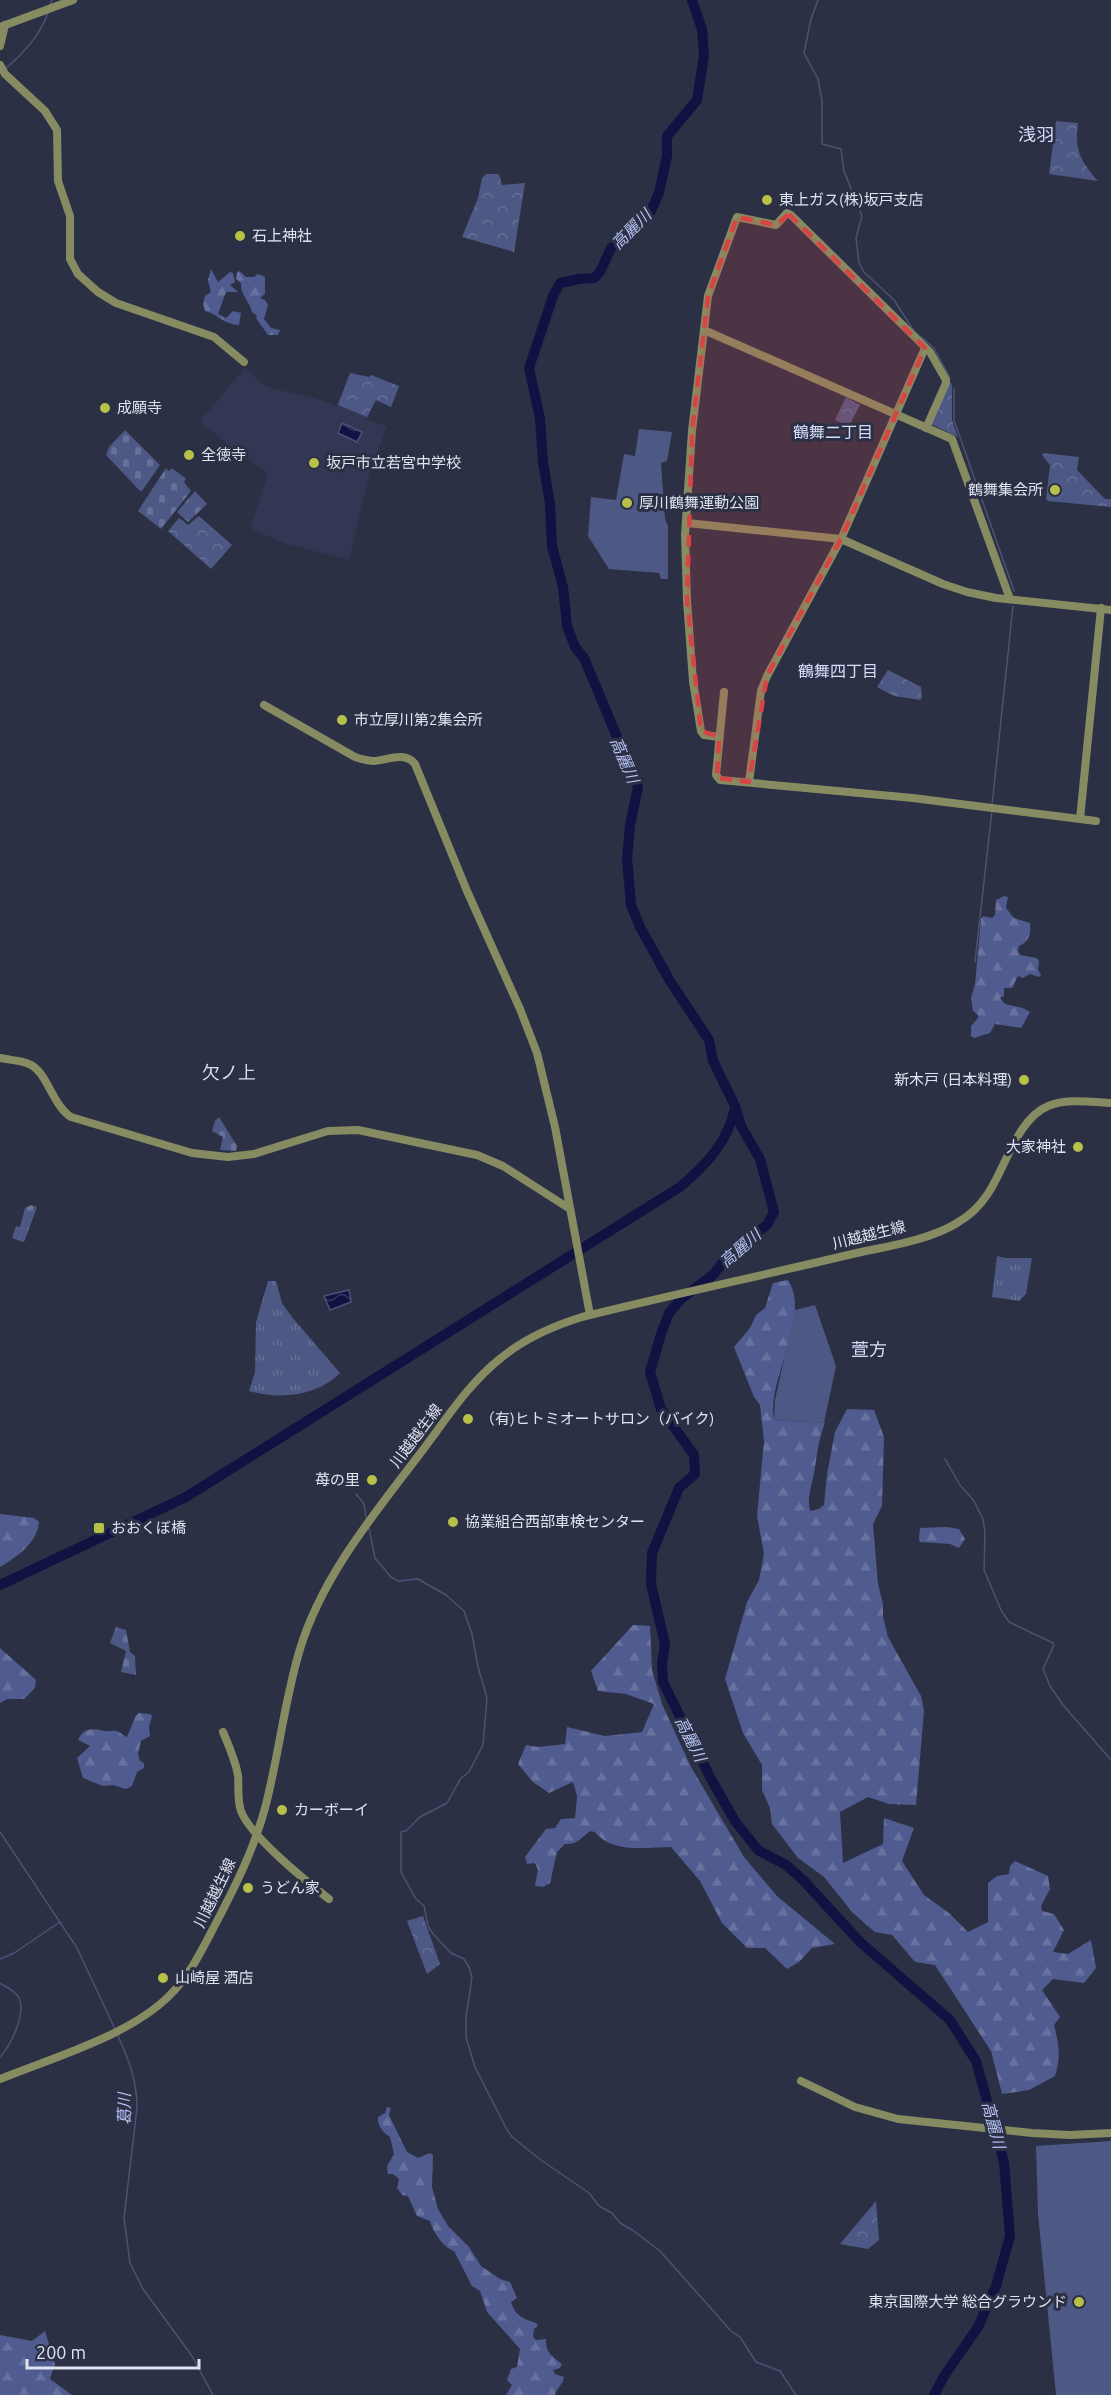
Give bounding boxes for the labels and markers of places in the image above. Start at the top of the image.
place label: 東上ガス(株)坂戸支店 [779,191,923,208]
marker: 東上ガス(株)坂戸支店 [760,193,774,207]
place label: 石上神社 [252,227,312,244]
marker: 石上神社 [233,229,247,243]
place label: 成願寺 [117,399,162,416]
marker: 成願寺 [98,401,112,415]
place label: 全徳寺 [201,446,246,463]
marker: 全徳寺 [182,448,196,462]
place label: 坂戸市立若宮中学校 [326,454,461,471]
marker: 坂戸市立若宮中学校 [307,456,321,470]
place label: 鶴舞集会所 [968,481,1043,498]
marker: 鶴舞集会所 [1048,483,1062,497]
place label: 厚川鶴舞運動公園 [639,494,759,511]
marker: 厚川鶴舞運動公園 [620,496,634,510]
place label: 市立厚川第2集会所 [354,711,482,728]
marker: 市立厚川第2集会所 [335,713,349,727]
place label: 新木戸 (日本料理) [894,1071,1012,1088]
marker: 新木戸 (日本料理) [1017,1073,1031,1087]
place label: 大家神社 [1006,1138,1066,1155]
marker: 大家神社 [1071,1140,1085,1154]
place label: （有)ヒトミオートサロン（バイク) [480,1410,714,1427]
marker: （有)ヒトミオートサロン（バイク) [461,1412,475,1426]
place label: 苺の里 [315,1471,360,1488]
marker: 苺の里 [365,1473,379,1487]
place label: 協業組合西部車検センター [465,1513,645,1530]
marker: 協業組合西部車検センター [446,1515,460,1529]
place label: おおくぼ橋 [111,1519,186,1536]
marker: おおくぼ橋 [92,1521,106,1535]
place label: カーボーイ [294,1801,369,1818]
marker: カーボーイ [275,1803,289,1817]
place label: うどん家 [260,1879,320,1896]
marker: うどん家 [241,1881,255,1895]
place label: 山崎屋 酒店 [175,1969,253,1986]
marker: 山崎屋 酒店 [156,1971,170,1985]
place label: 東京国際大学 総合グラウンド [869,2293,1067,2310]
marker: 東京国際大学 総合グラウンド [1072,2295,1086,2309]

